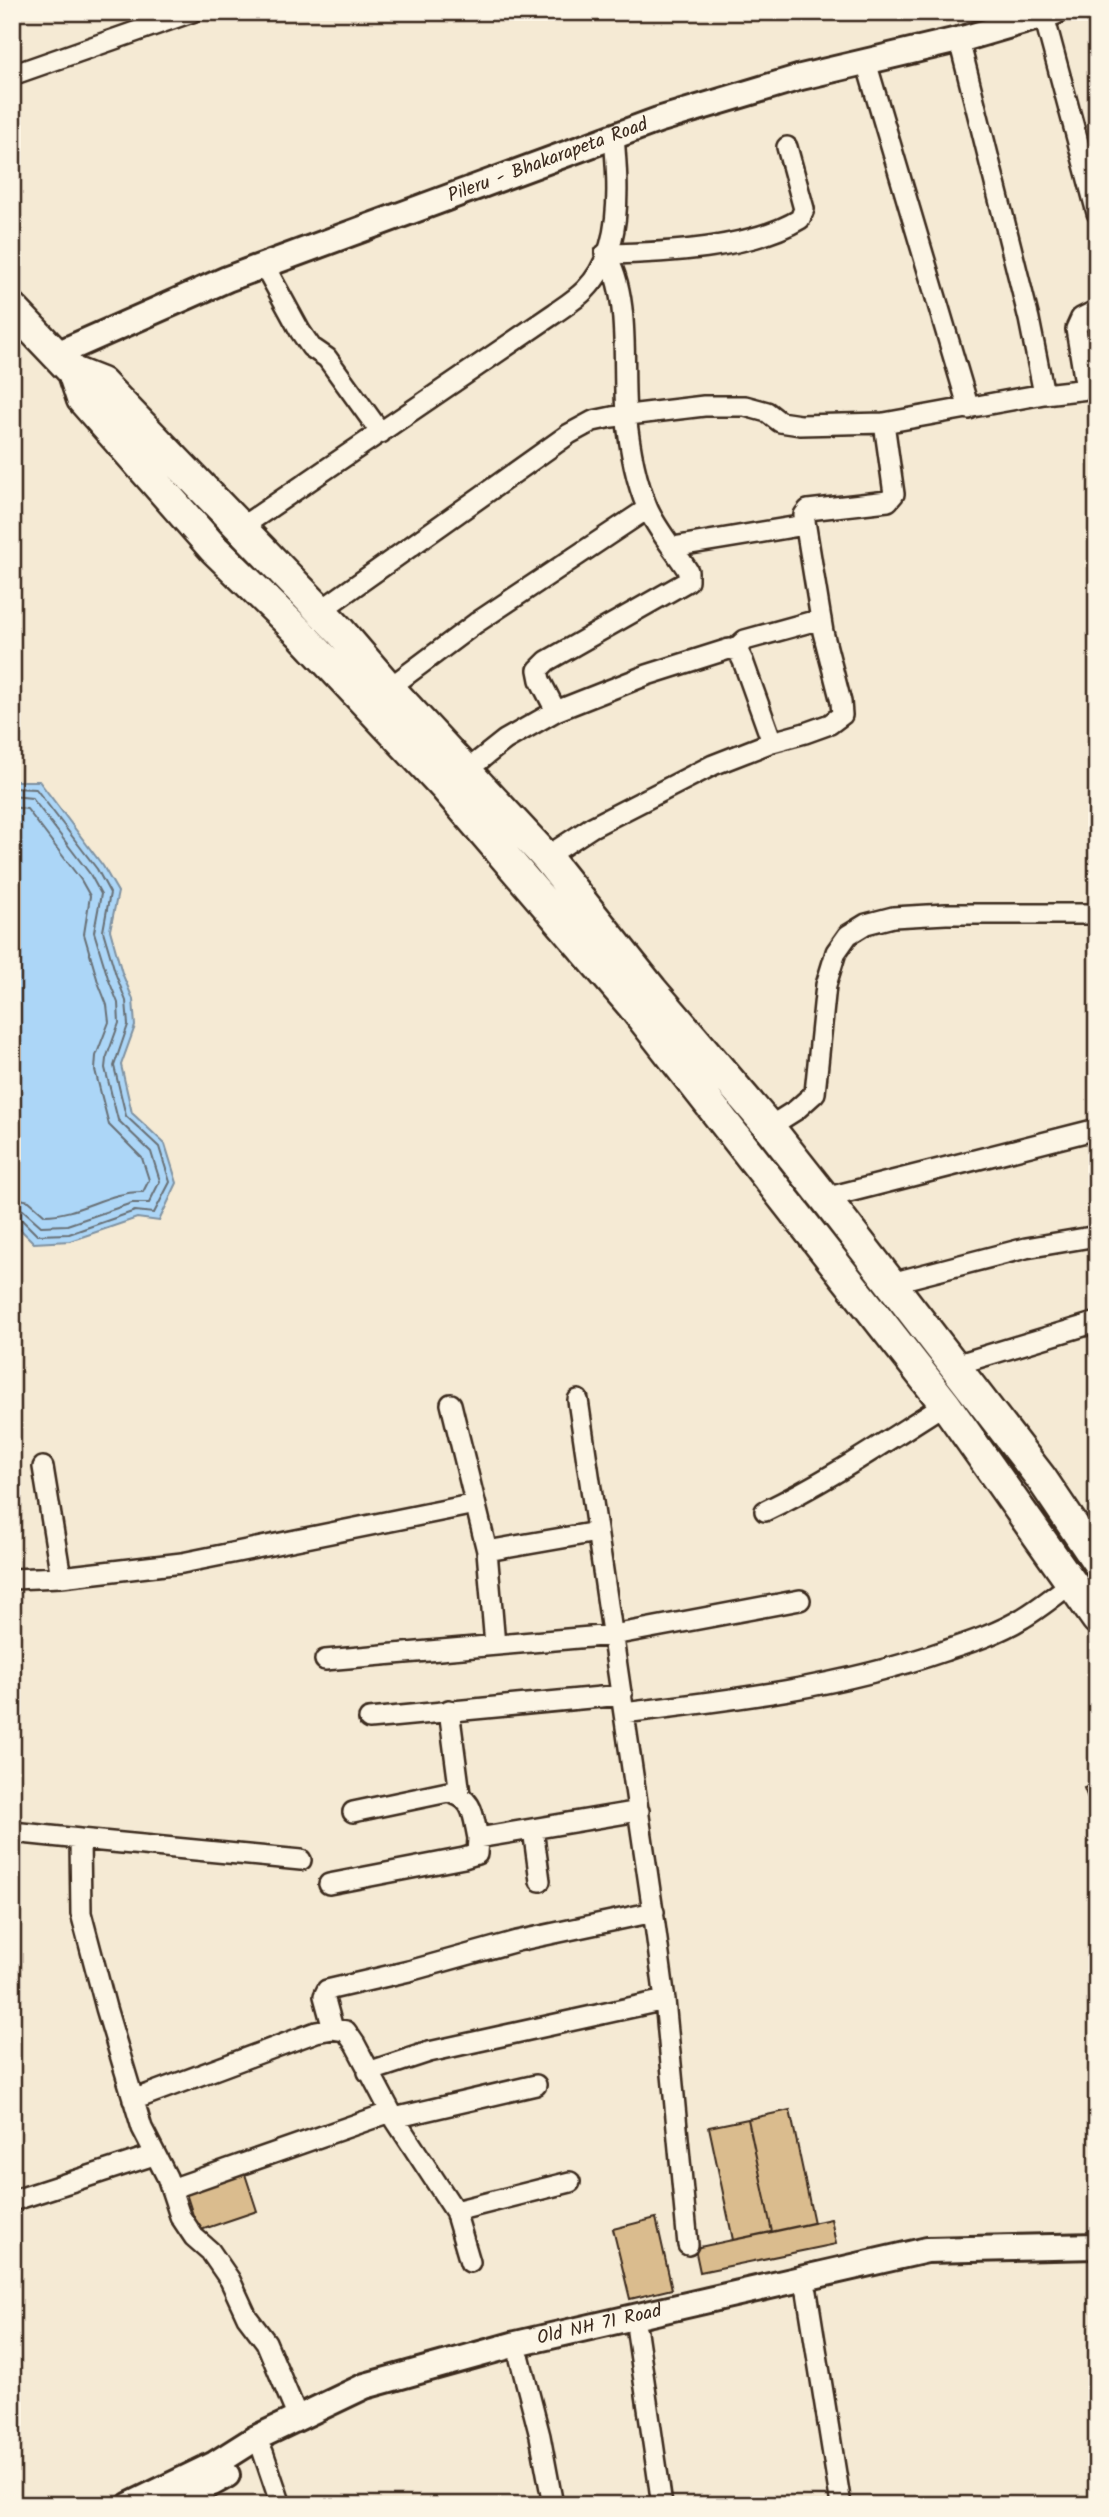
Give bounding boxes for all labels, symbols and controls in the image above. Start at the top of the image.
street label: Pileru - Bhakarapeta Road [444,110,653,211]
street label: Old NH 71 Road [534,2296,665,2354]

